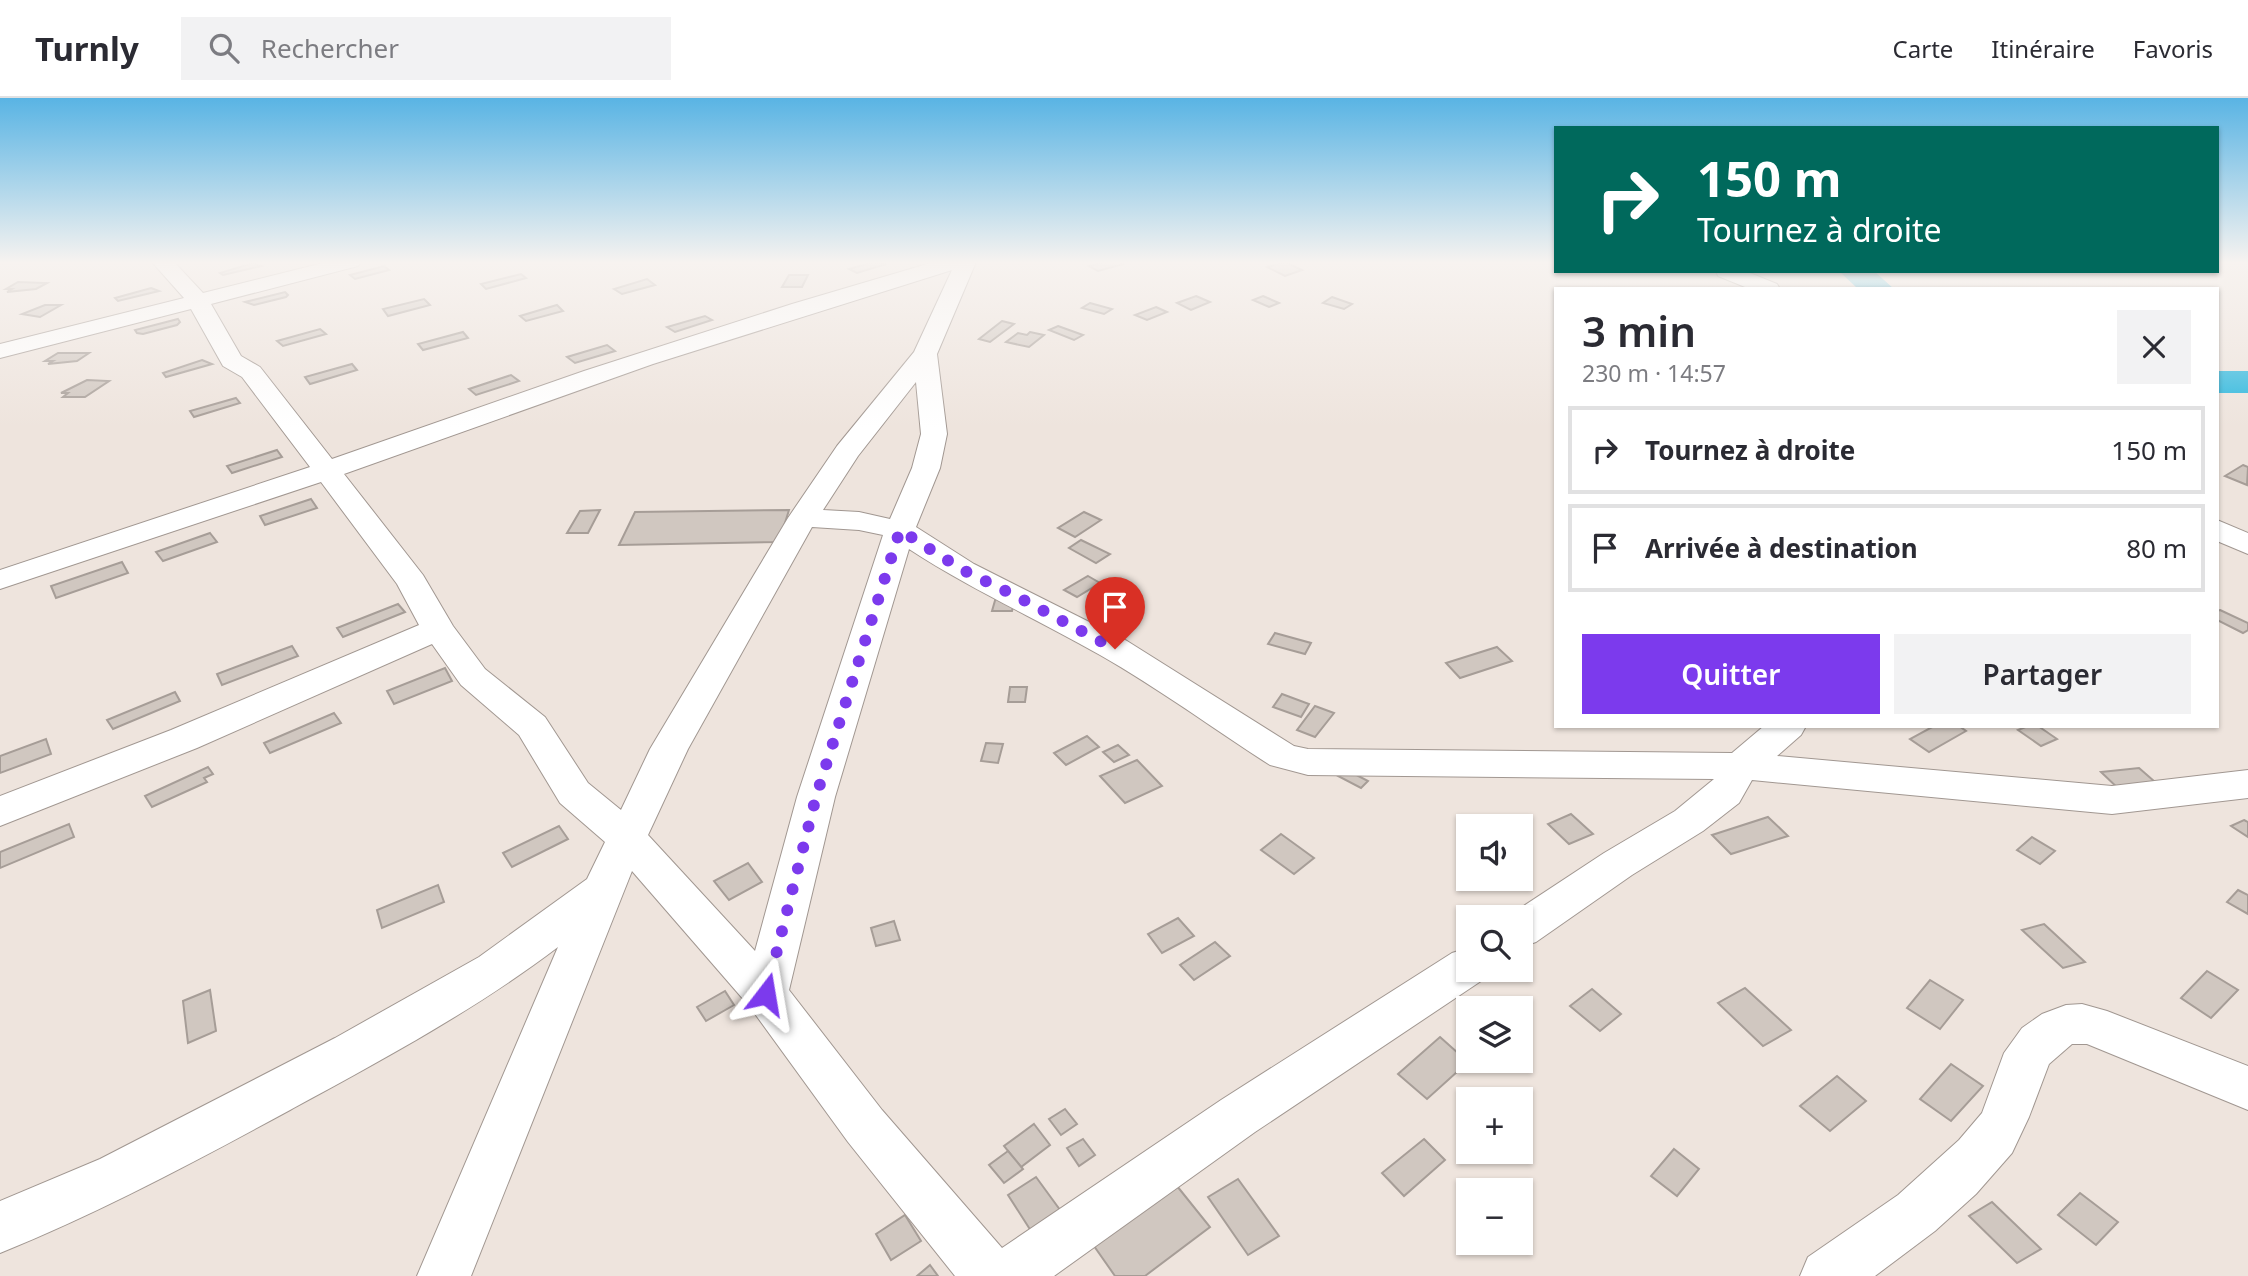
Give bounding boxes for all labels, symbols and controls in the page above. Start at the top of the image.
search box [181,17,671,80]
text: Turnly [35,26,139,71]
icon: search [205,29,243,67]
text: Rechercher [261,30,399,66]
text: Carte [1893,32,1953,65]
text: Itinéraire [1991,32,2095,65]
text: Favoris [2133,32,2213,65]
text: 150 m [1697,145,1842,211]
icon: right [1582,154,1673,245]
text: Tournez à droite [1697,208,1942,251]
text: 3 min [1582,302,1696,359]
button: close [2117,310,2191,384]
text: 230 m · 14:57 [1582,357,1726,389]
icon: right [1586,431,1624,469]
text: Tournez à droite [1645,432,1855,468]
text: 150 m [2111,432,2187,468]
icon: arrive [1586,529,1624,567]
text: Arrivée à destination [1645,530,1918,566]
text: 80 m [2126,530,2187,566]
pin [1085,577,1145,649]
icon: arrive [1096,588,1134,626]
button: Quitter [1582,634,1880,714]
button: Partager [1894,634,2191,714]
map controls [1456,814,1533,1255]
button: sound [1456,814,1533,891]
button: search [1456,905,1533,982]
position arrow [729,957,803,1031]
button: layers [1456,996,1533,1073]
button: + [1456,1087,1533,1164]
button: − [1456,1178,1533,1255]

